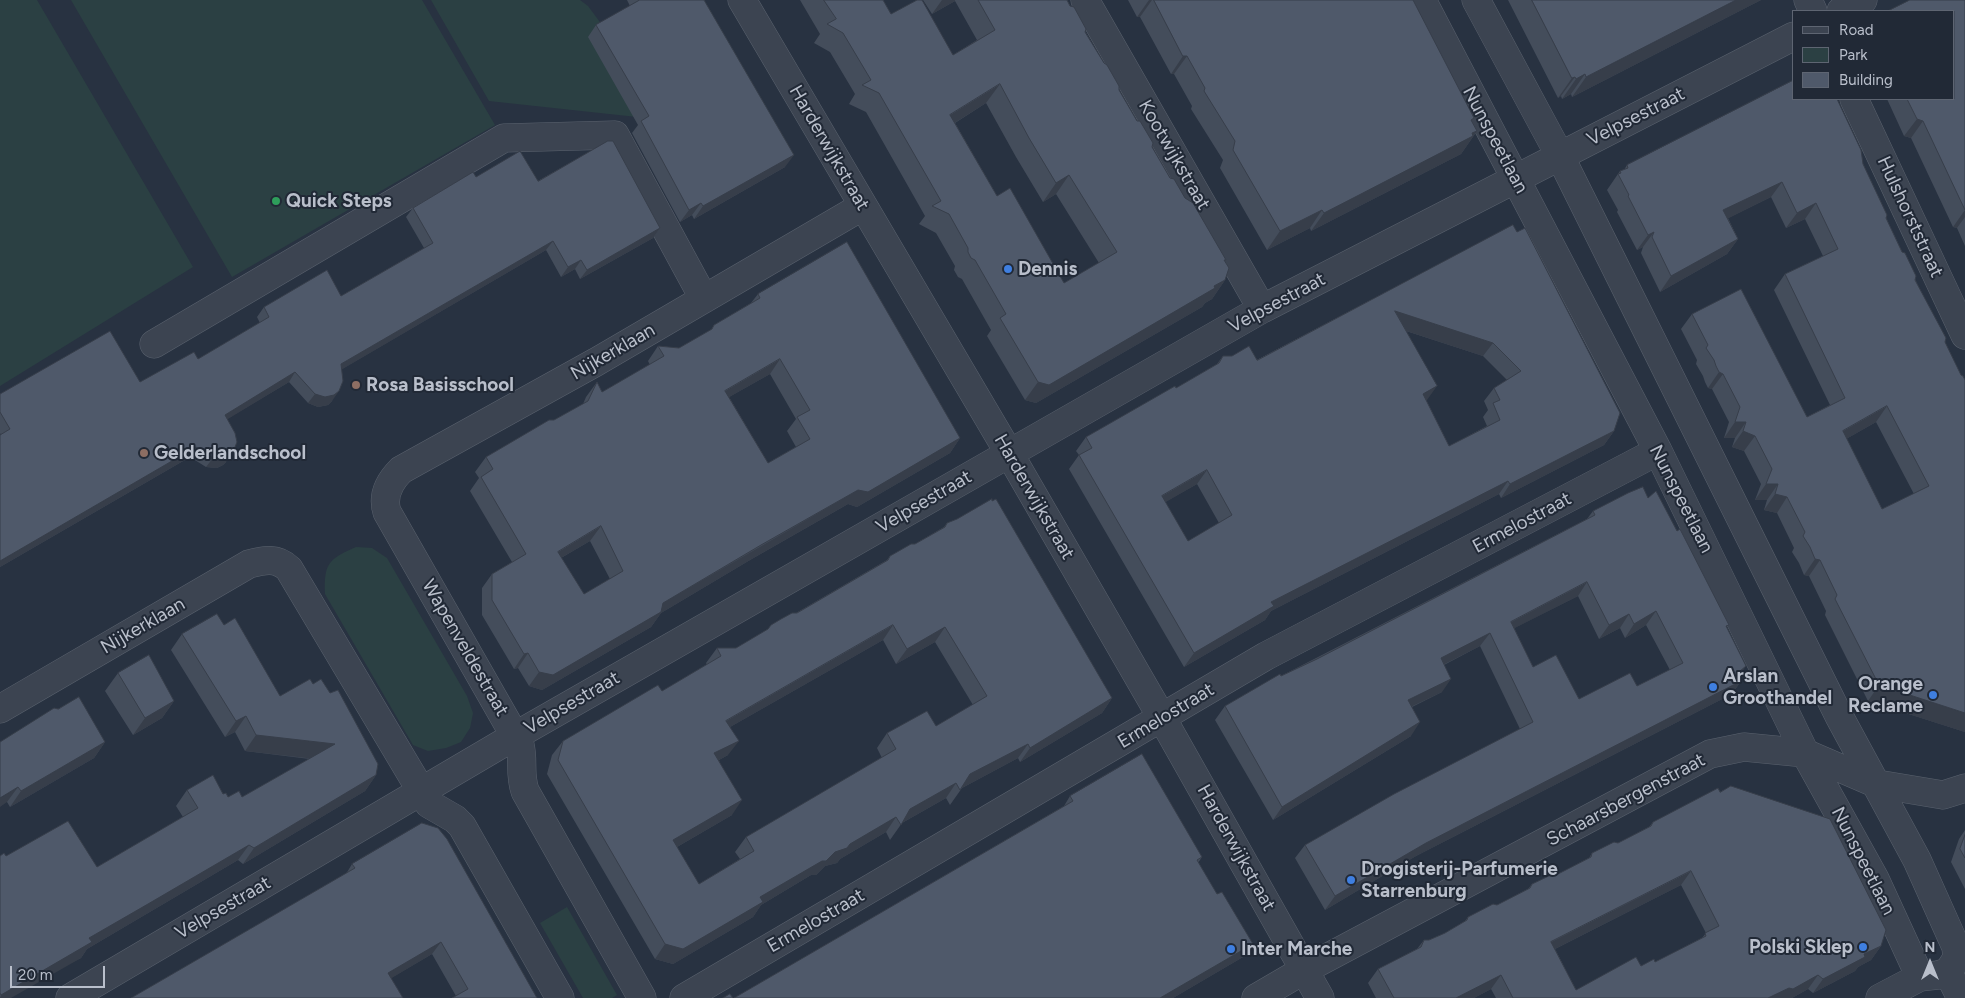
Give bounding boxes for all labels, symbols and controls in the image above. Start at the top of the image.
legend [1792,10,1955,100]
text: Road [1839,21,1874,39]
text: Park [1839,46,1868,64]
text: Building [1839,71,1893,89]
street label: Harderwijkstraat [784,81,874,215]
street label: Nunspeetlaan [1457,83,1533,197]
street label: Velpsestraat [1583,83,1689,151]
street label: Kootwijkstraat [1133,96,1215,214]
street label: Hulshorststraat [1872,153,1948,281]
place label: Quick Steps [286,190,392,212]
marker: Quick Steps [270,195,282,207]
place label: Dennis [1018,258,1077,280]
marker: Dennis [1002,263,1014,275]
street label: Velpsestraat [1225,268,1329,338]
street label: Nijkerklaan [567,319,659,385]
place label: Rosa Basisschool [366,374,514,396]
marker: Rosa Basisschool [350,379,362,391]
street label: Harderwijkstraat [989,430,1079,564]
street label: Nunspeetlaan [1644,441,1718,557]
place label: Gelderlandschool [154,442,306,464]
marker: Gelderlandschool [138,447,150,459]
street label: Velpsestraat [872,466,976,538]
street label: Ermelostraat [1469,487,1575,559]
street label: Wapenveldestraat [417,576,513,720]
street label: Nijkerklaan [97,593,189,659]
place label: Arslan Groothandel [1723,665,1832,709]
street label: Velpsestraat [520,667,624,739]
place label: Orange Reclame [1848,673,1923,717]
street label: Ermelostraat [1114,678,1218,754]
marker: Arslan Groothandel [1707,681,1719,693]
marker: Orange Reclame [1927,689,1939,701]
street label: Schaarsbergenstraat [1543,749,1709,851]
street label: Harderwijkstraat [1192,781,1280,915]
street label: Nunspeetlaan [1826,803,1900,919]
place label: Drogisterij-Parfumerie Starrenburg [1361,858,1558,902]
street label: Velpsestraat [171,872,275,944]
marker: Drogisterij-Parfumerie Starrenburg [1345,874,1357,886]
street label: Ermelostraat [763,884,869,958]
place label: Polski Sklep [1749,936,1853,958]
place label: Inter Marche [1241,938,1352,960]
north arrow [1905,938,1955,988]
text: N [1925,939,1935,956]
marker: Polski Sklep [1857,941,1869,953]
marker: Inter Marche [1225,943,1237,955]
scale bar [12,956,108,988]
text: 20 m [18,966,52,984]

